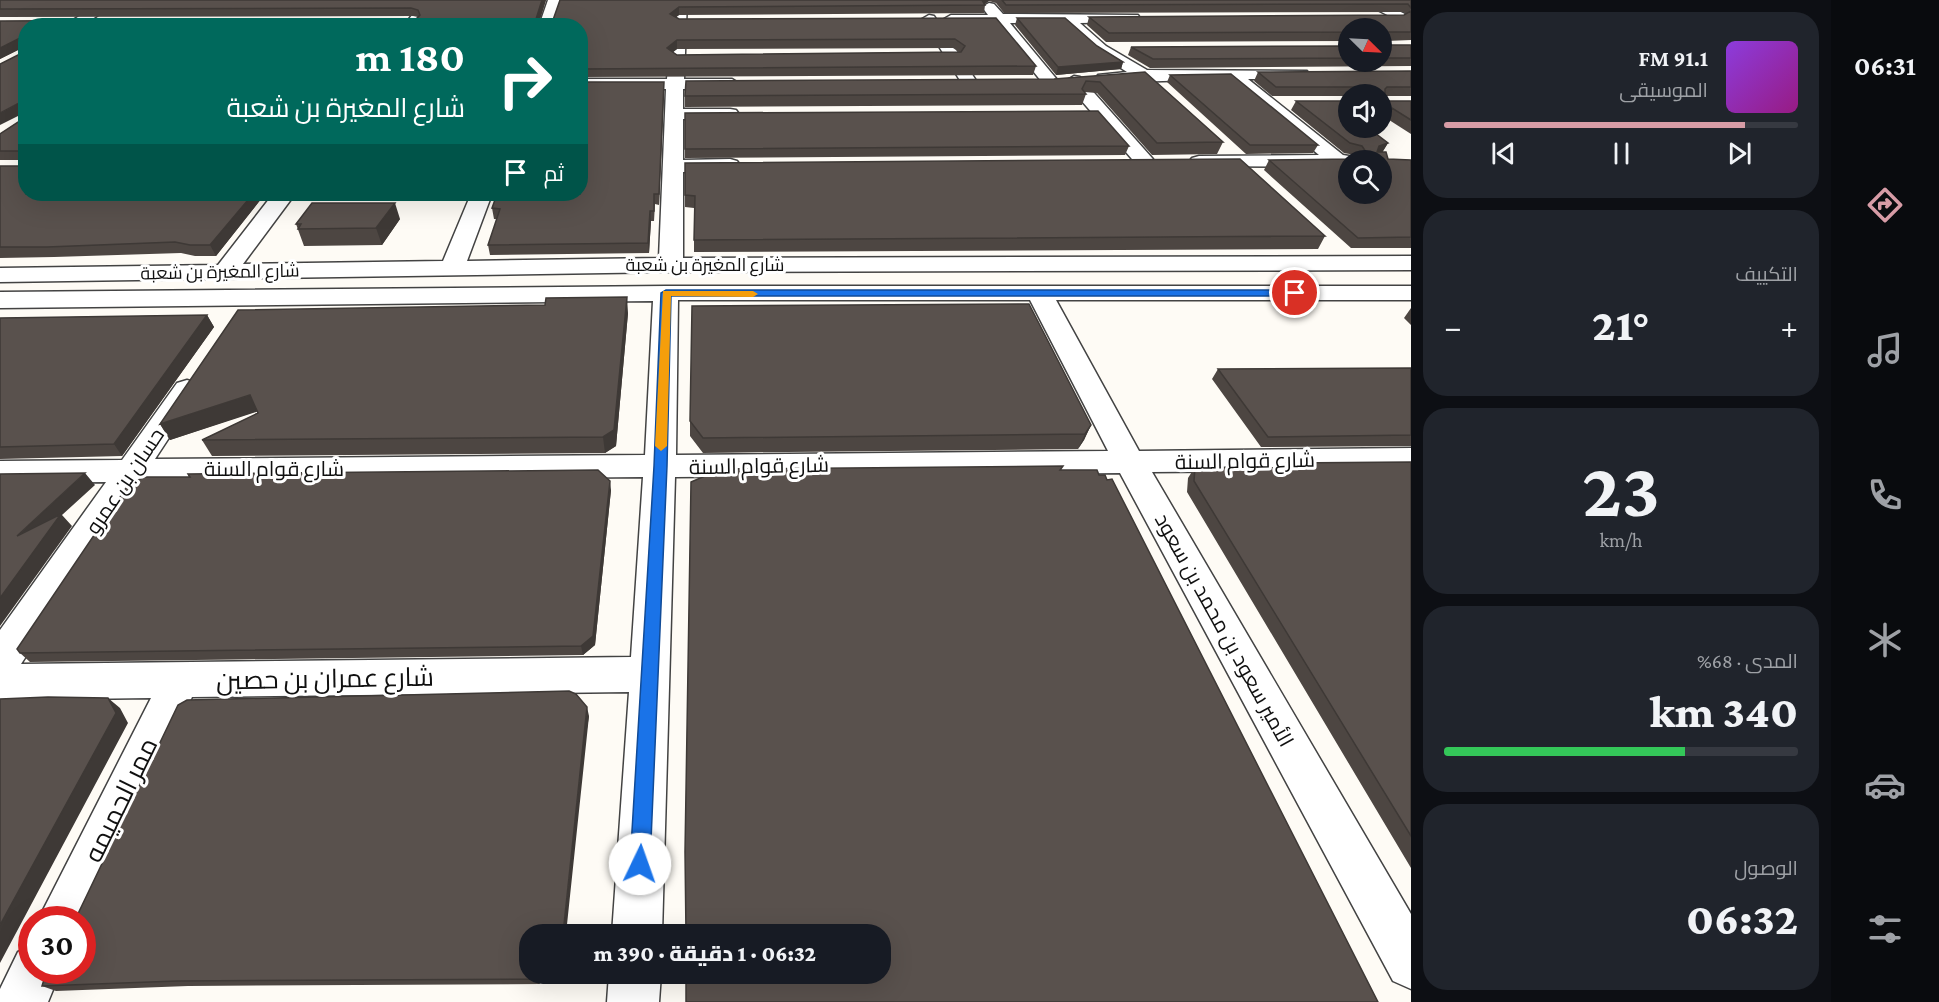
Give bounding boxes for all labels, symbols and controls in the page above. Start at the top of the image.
north arrow [1338,18,1392,72]
map controls [1338,18,1392,204]
text: 180 m [356,33,465,80]
icon: right [486,42,564,120]
text: 91.1 FM [1638,46,1708,71]
text: 06:31 [1854,51,1916,81]
text: الموسيقى [1619,79,1708,101]
button: sound [1338,84,1392,138]
text: شارع المغيرة بن شعبة [226,93,465,123]
icon: previous [1487,137,1520,170]
icon: pause [1605,137,1638,170]
icon: next [1723,137,1756,170]
button: search [1338,150,1392,204]
icon: arrive [499,156,532,189]
text: ثم [544,161,564,186]
icon: directions [1864,184,1906,226]
street label: شارع المغيرة بن شعبة [625,255,785,277]
street label: شارع المغيرة بن شعبة [140,261,300,285]
text: التكييف [1735,263,1798,285]
pin [1269,267,1320,318]
icon: arrive [1278,276,1311,309]
text: 21° [1592,300,1650,350]
text: − [1444,308,1461,345]
text: + [1781,308,1798,345]
icon: music [1864,329,1906,371]
street label: حسان بن عمرو [81,424,170,539]
text: 23 [1582,446,1660,533]
street label: شارع قوام السنة [1175,448,1315,476]
street label: شارع قوام السنة [689,453,829,481]
street label: شارع قوام السنة [204,457,344,483]
icon: phone [1864,474,1906,516]
street label: الأمير سعود بن محمد بن سعود [1149,509,1298,751]
text: km/h [1599,529,1643,551]
icon: climate [1864,619,1906,661]
text: المدى · 68% [1697,650,1798,672]
street label: شارع عمران بن حصين [216,663,434,697]
text: 340 km [1650,687,1798,737]
street label: ممر الحميمه [78,733,164,867]
icon: car [1864,764,1906,806]
position arrow [608,832,672,896]
text: الوصول [1734,857,1798,879]
text: 06:32 [1686,894,1798,944]
speed limit sign: 30 [18,906,96,984]
icon: filters [1864,908,1906,950]
text: 06:32 · 1 دقيقة · 390 m [594,941,816,966]

